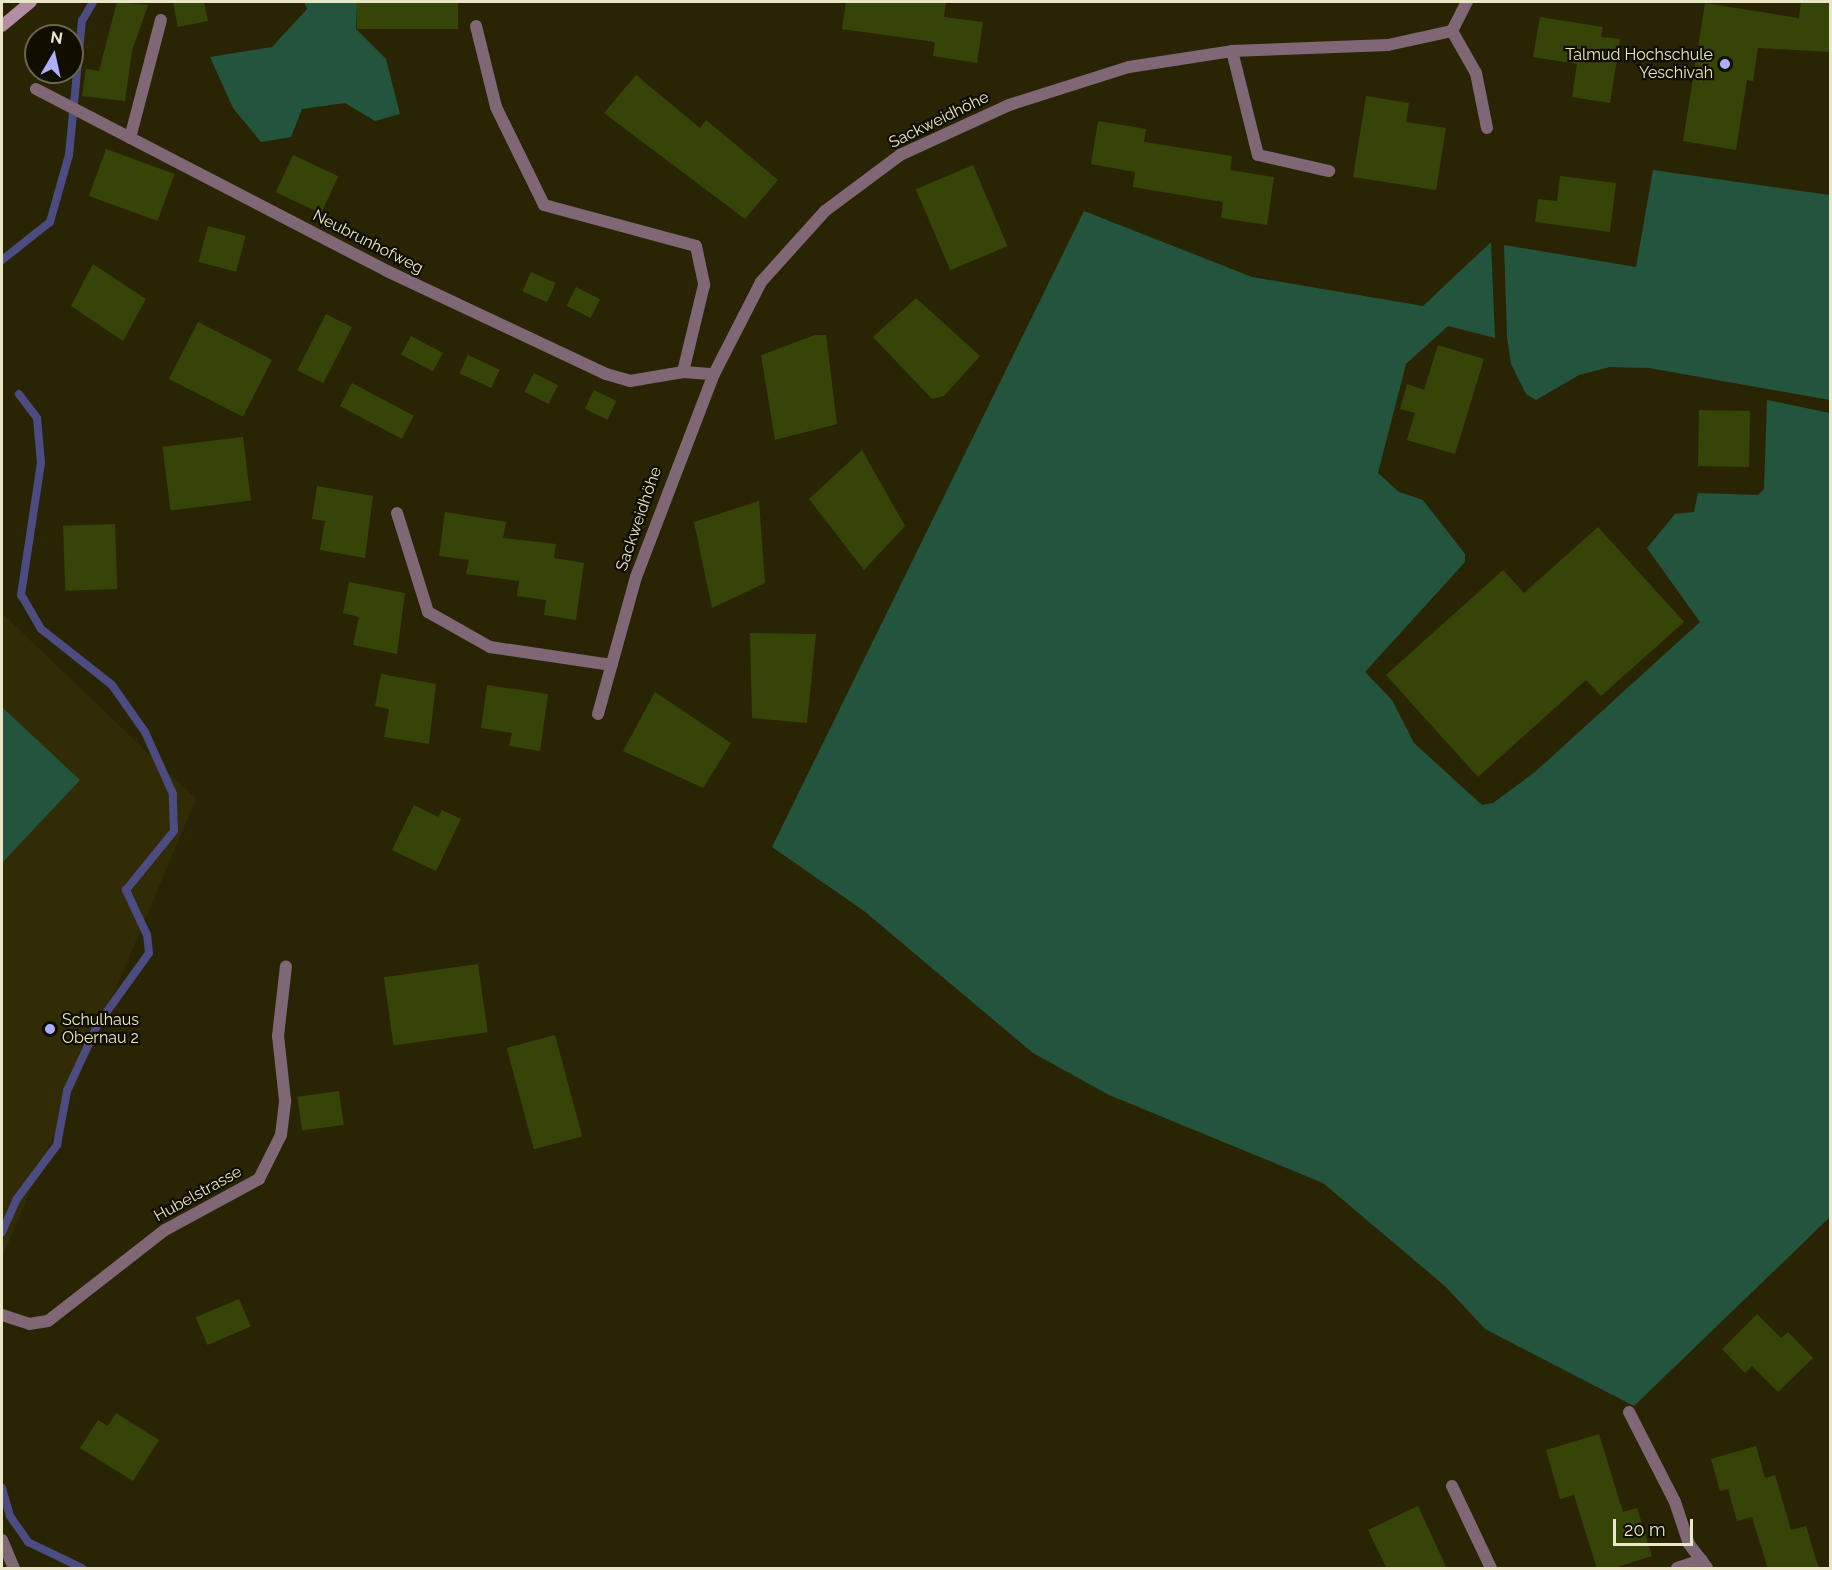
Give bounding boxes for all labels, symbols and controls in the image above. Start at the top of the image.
north arrow [24,24,84,84]
text: N [49,27,64,48]
place label: Talmud Hochschule Yeschivah [1565,45,1713,83]
marker: Talmud Hochschule Yeschivah [1718,57,1732,71]
street label: Sackweidhöhe [886,88,992,152]
street label: Neubrunhofweg [310,206,426,278]
street label: Sackweidhöhe [612,464,666,574]
place label: Schulhaus Obernau 2 [62,1010,139,1048]
marker: Schulhaus Obernau 2 [43,1022,57,1036]
street label: Hubelstrasse [151,1162,245,1226]
scale bar [1616,1507,1696,1545]
text: 20 m [1624,1519,1666,1540]

